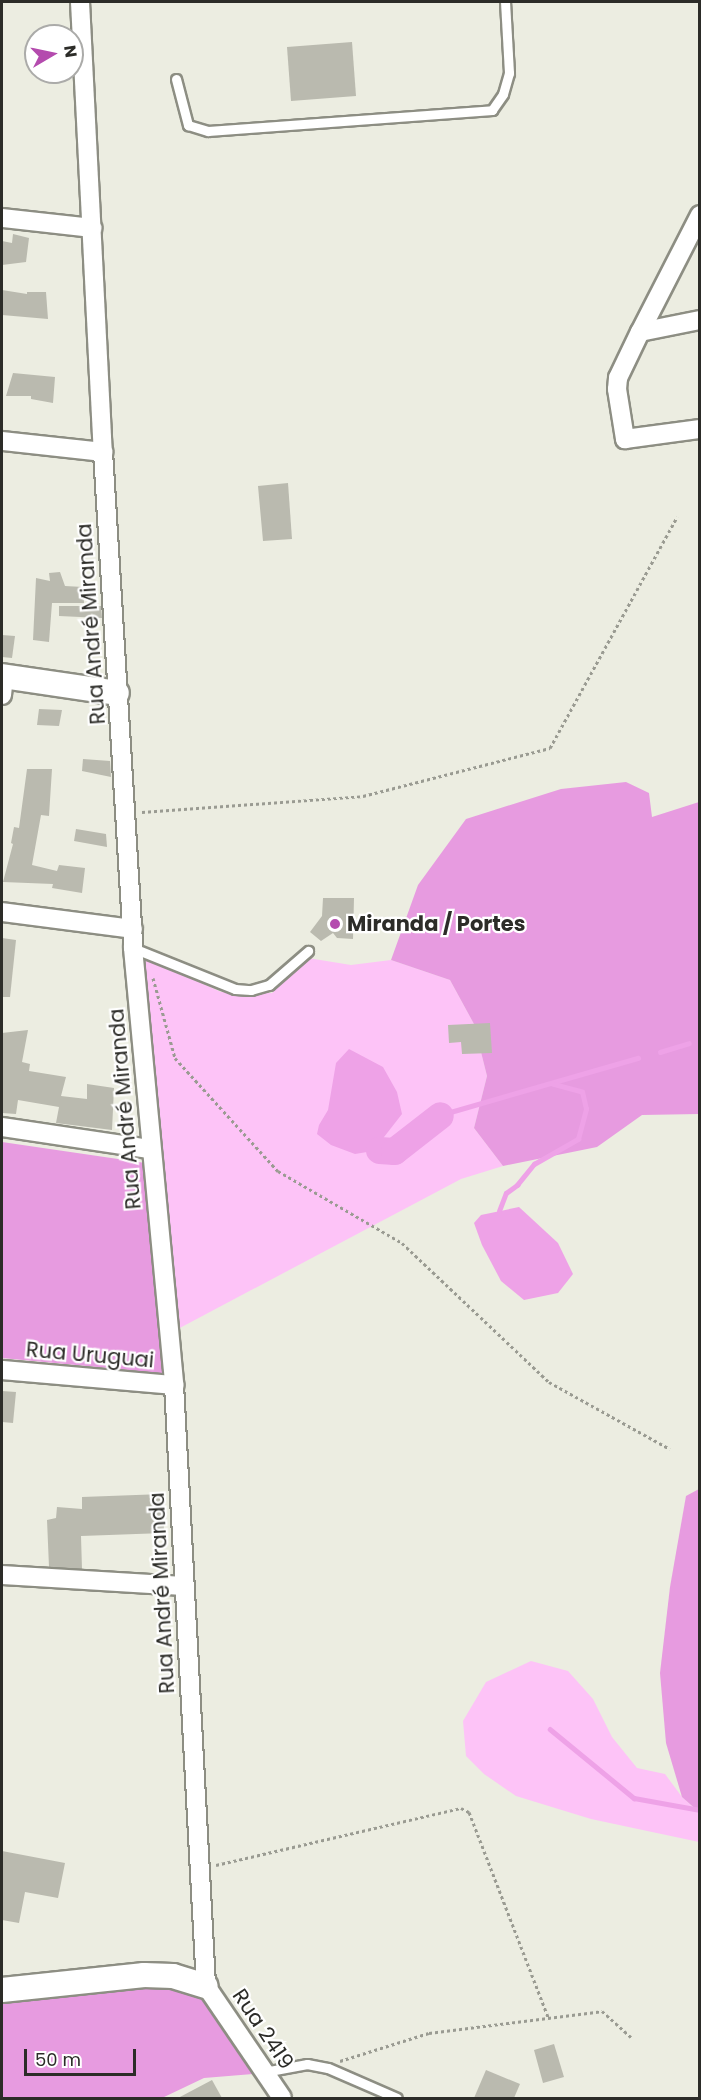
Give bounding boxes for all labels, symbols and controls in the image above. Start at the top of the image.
north arrow [24,24,84,84]
text: N [58,44,83,59]
street label: Rua André Miranda [71,523,111,725]
place label: Miranda / Portes [347,911,525,937]
marker: Miranda / Portes [328,917,342,931]
street label: Rua André Miranda [104,1008,146,1210]
street label: Rua Uruguai [25,1337,155,1373]
street label: Rua André Miranda [144,1492,180,1694]
street label: Rua 2419 [227,1984,299,2074]
scale bar [27,2037,140,2075]
text: 50 m [35,2047,81,2072]

